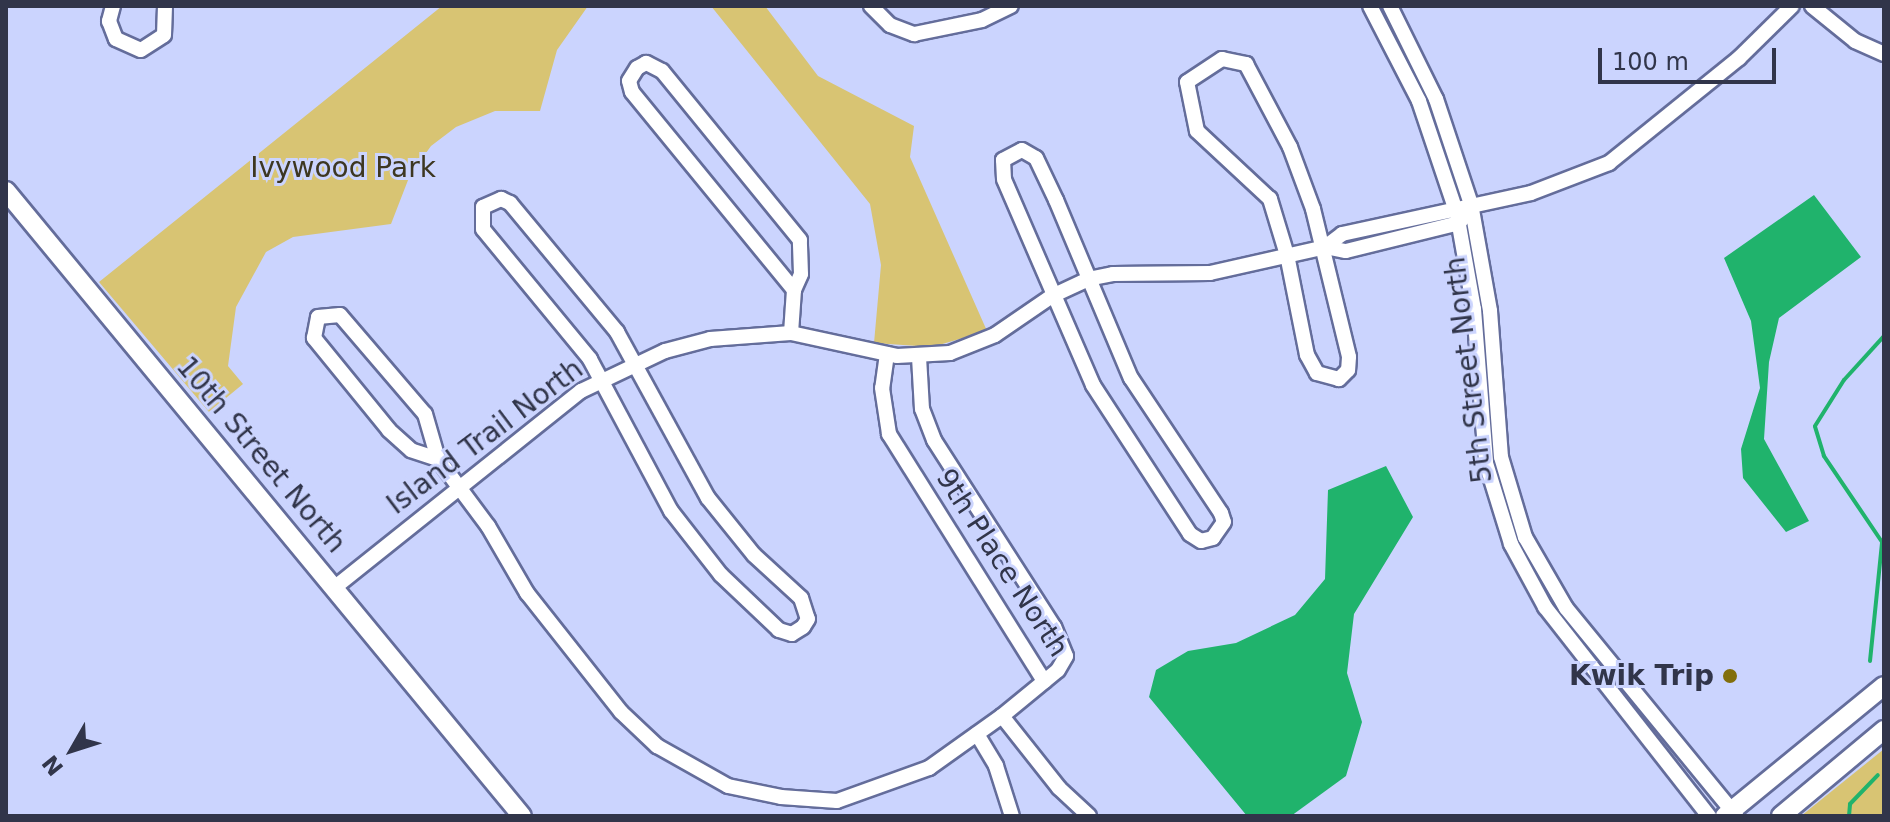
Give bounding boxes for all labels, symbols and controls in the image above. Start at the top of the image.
scale bar [1602,32,1780,82]
text: 100 m [1612,48,1689,76]
park label: Ivywood Park [250,151,436,185]
street label: 5th Street North [1438,255,1500,485]
street label: 10th Street North [169,350,353,560]
street label: Island Trail North [380,352,590,522]
street label: 9th Place North [929,463,1075,663]
place label: Kwik Trip [1569,659,1714,693]
marker: Kwik Trip [1721,667,1739,685]
north arrow [32,710,112,790]
text: N [37,750,68,780]

